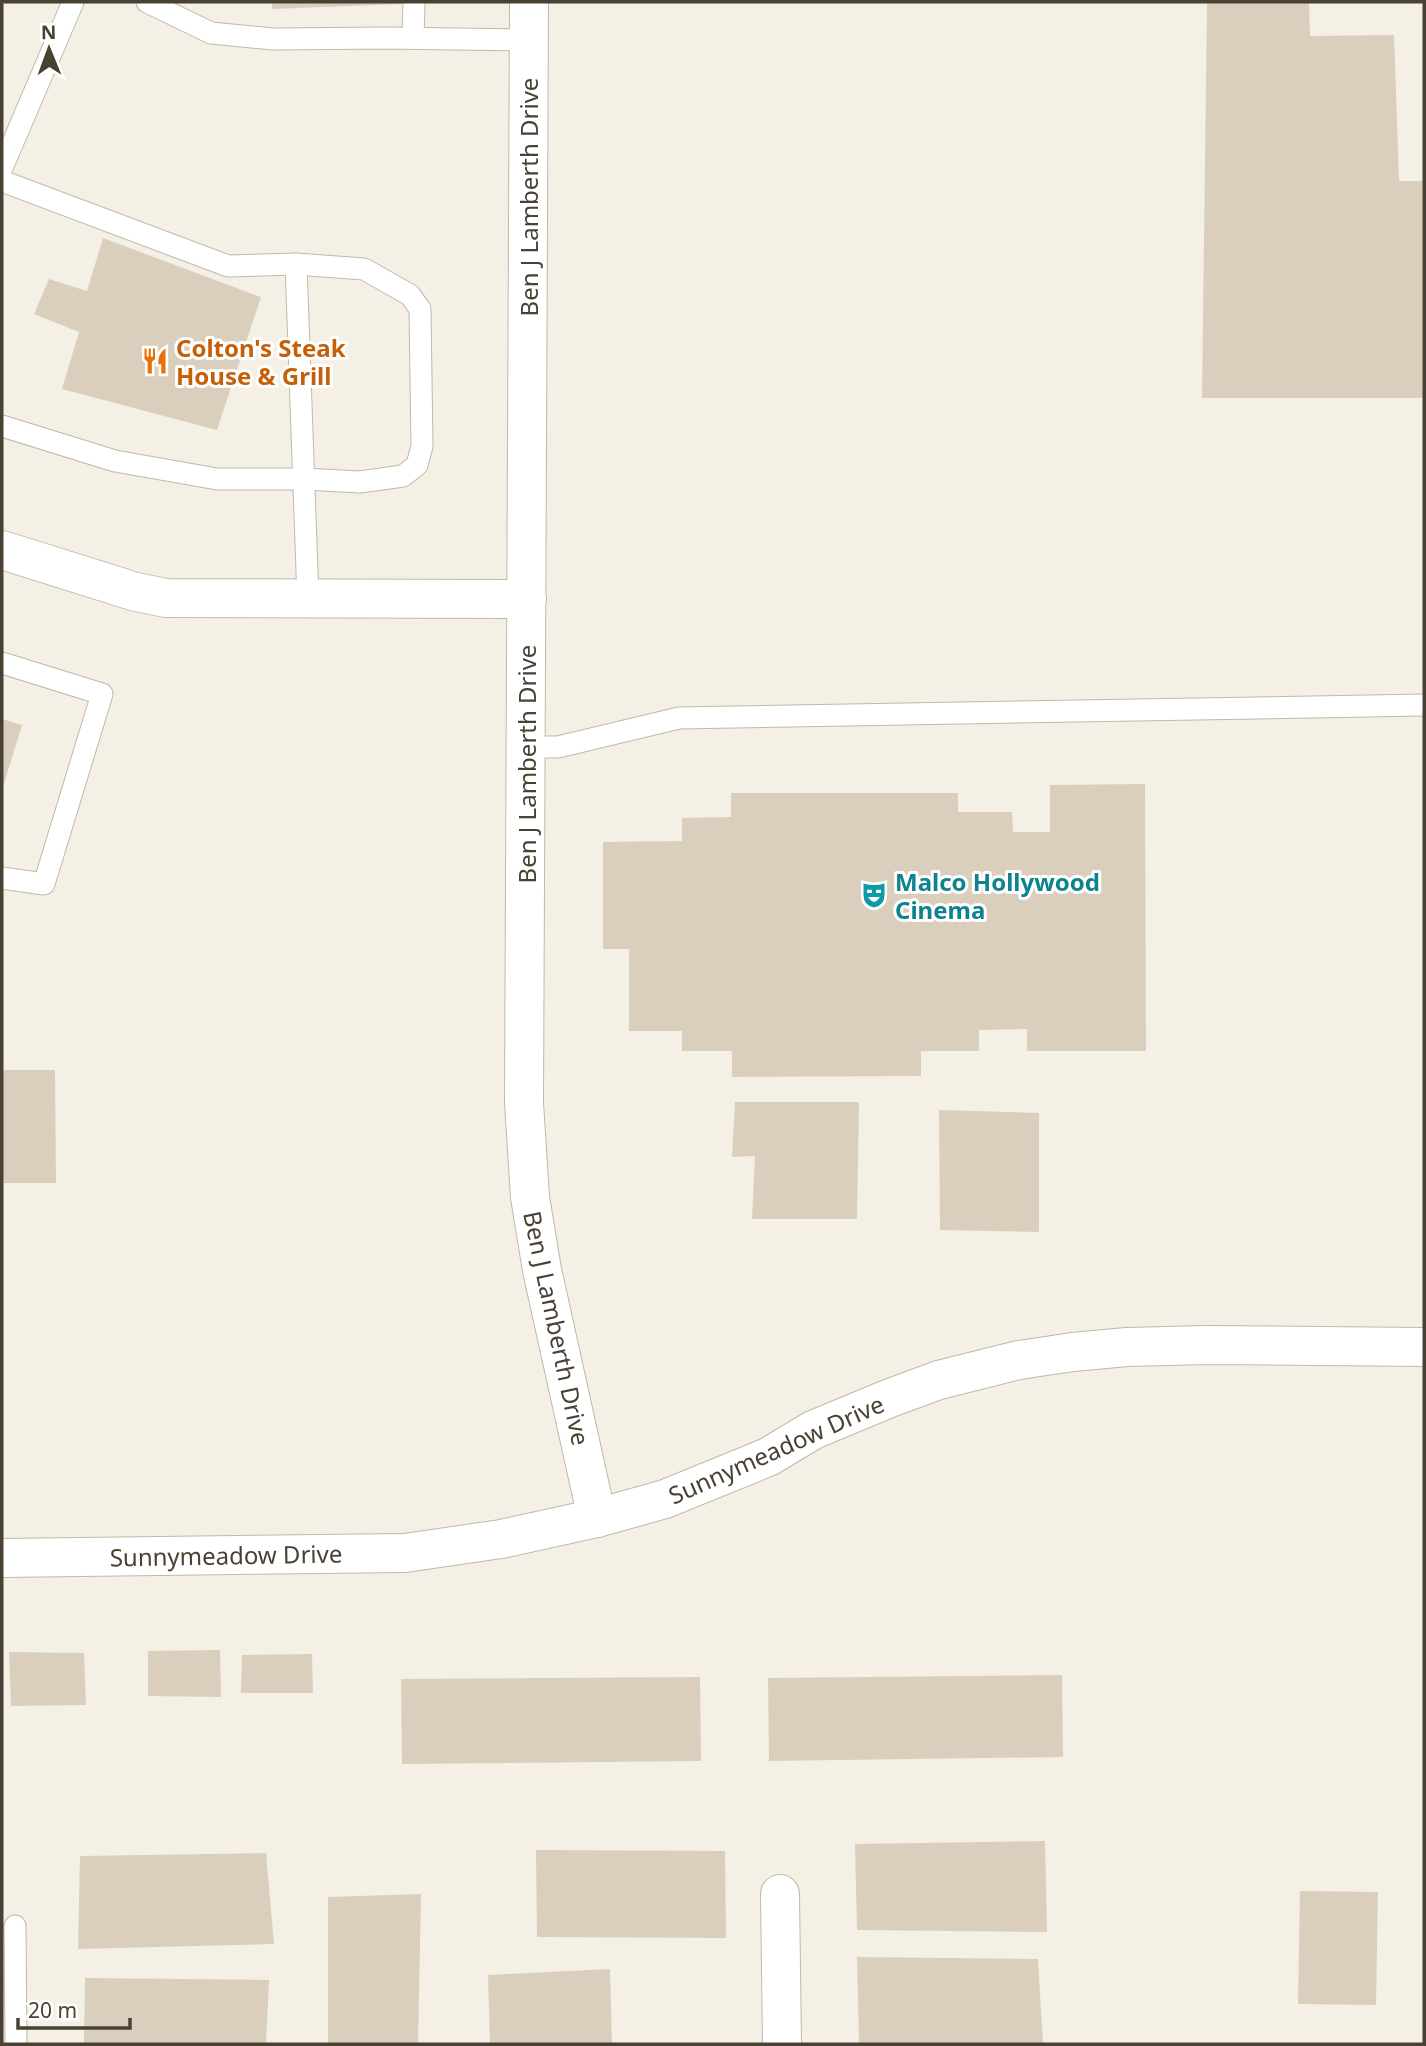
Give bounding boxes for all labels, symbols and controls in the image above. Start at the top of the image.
north arrow [14,14,84,84]
text: N [41,19,57,45]
street label: Ben J Lamberth Drive [512,78,545,316]
place label: Colton's Steak House & Grill [176,331,346,392]
restaurant icon: Colton's Steak House & Grill [140,346,170,376]
street label: Ben J Lamberth Drive [510,645,543,883]
place label: Malco Hollywood Cinema [895,865,1100,926]
theatre icon: Malco Hollywood Cinema [859,880,889,910]
street label: Ben J Lamberth Drive [516,1208,598,1448]
street label: Sunnymeadow Drive [663,1387,889,1511]
street label: Sunnymeadow Drive [109,1536,343,1574]
scale bar [18,1986,130,2030]
text: 20 m [28,1996,77,2024]

